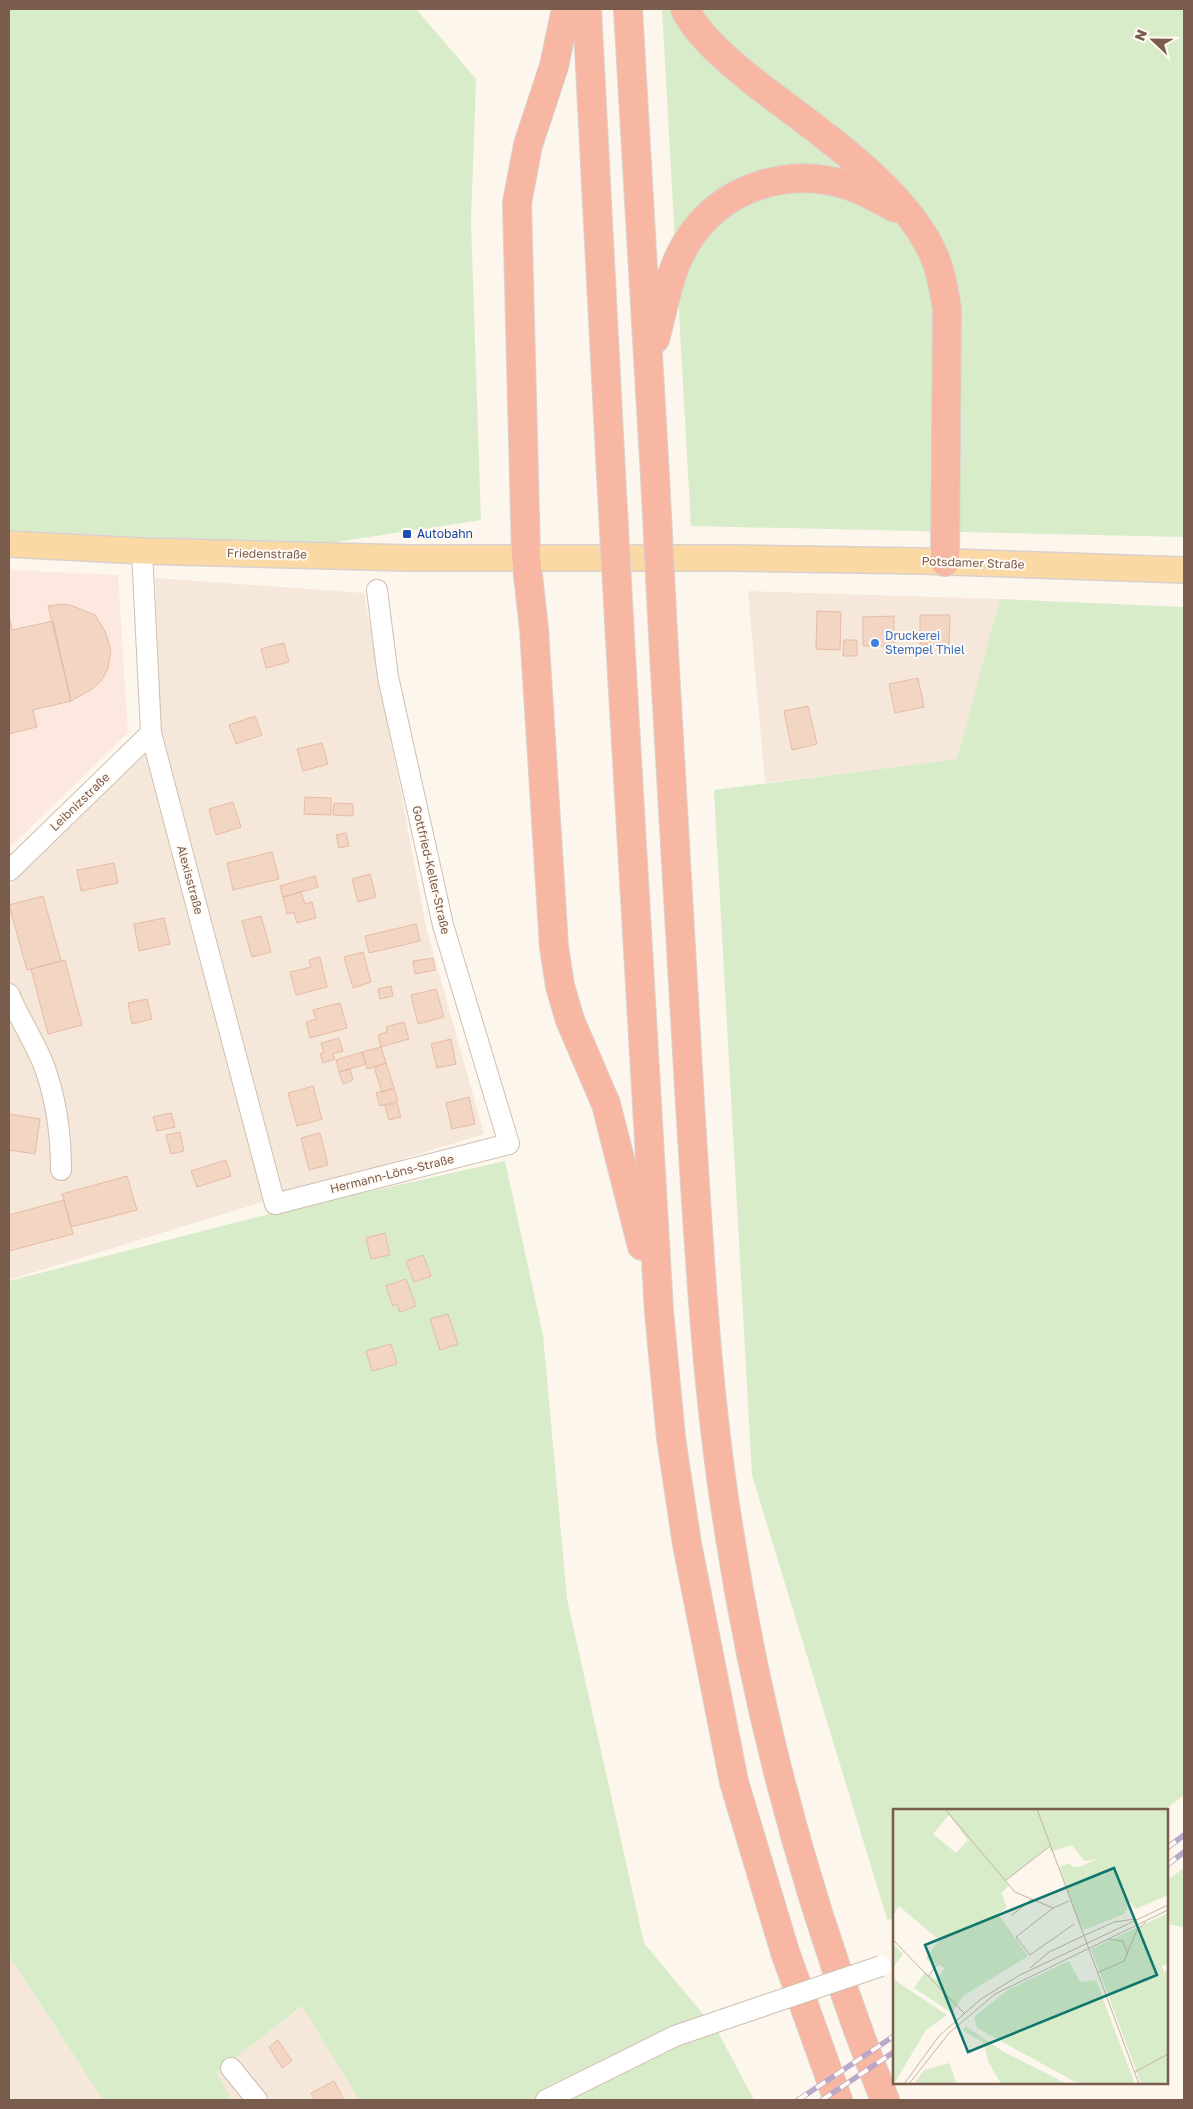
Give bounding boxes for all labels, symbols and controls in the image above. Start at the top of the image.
north arrow [1128,15,1178,65]
text: N [1131,27,1150,43]
place label: Autobahn [417,526,473,541]
marker: Autobahn [401,528,413,540]
street label: Friedenstraße [227,545,307,562]
street label: Potsdamer Straße [921,553,1025,572]
place label: Druckerei Stempel Thiel [885,628,965,657]
marker: Druckerei Stempel Thiel [869,637,881,649]
street label: Leibnizstraße [47,769,113,834]
street label: Gottfried-Keller-Straße [409,804,454,936]
street label: Alexisstraße [174,844,207,916]
street label: Hermann-Löns-Straße [328,1151,455,1196]
inset map [893,1809,1168,2084]

